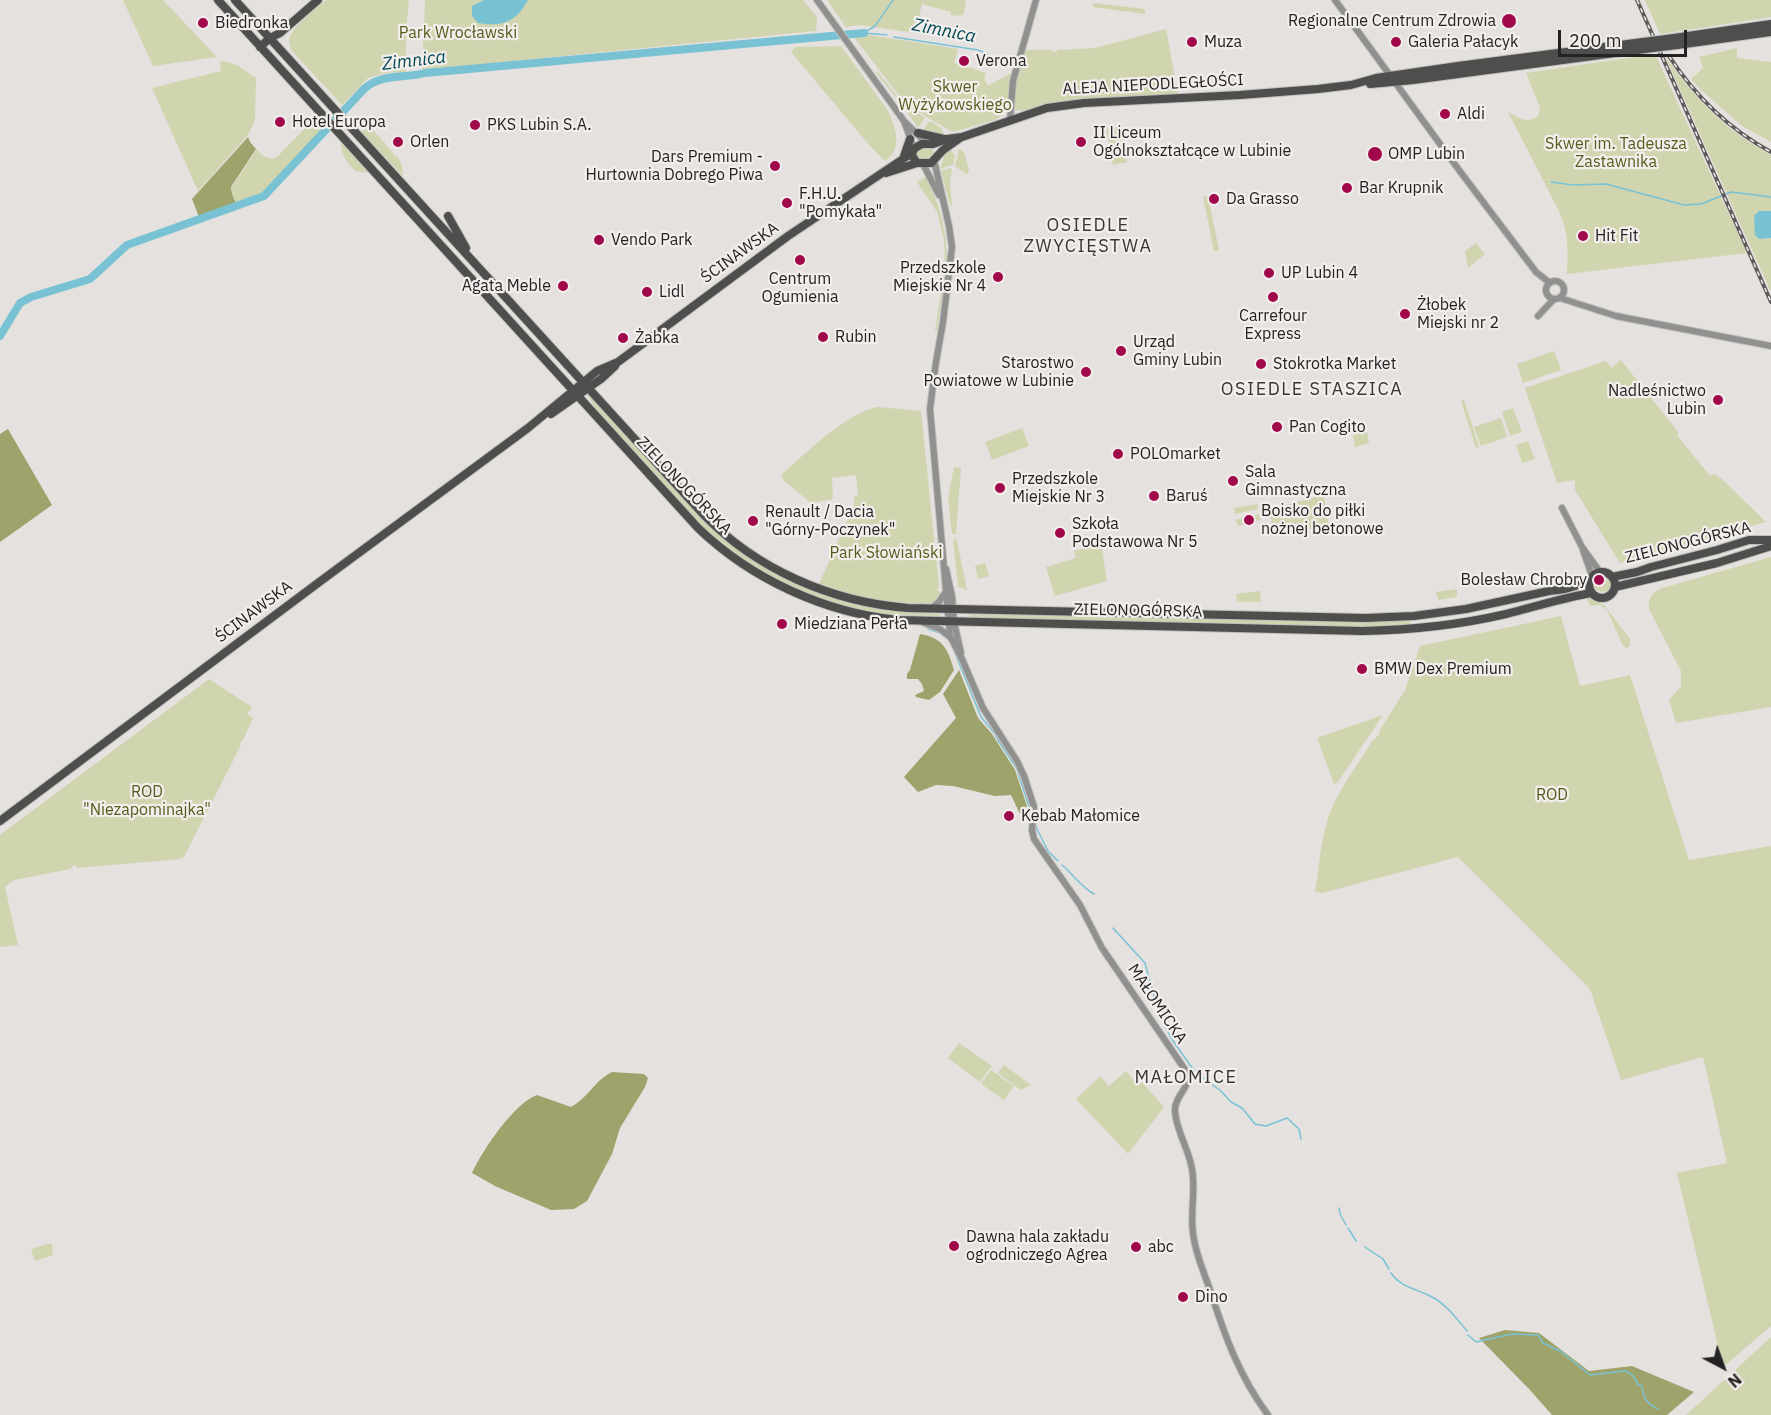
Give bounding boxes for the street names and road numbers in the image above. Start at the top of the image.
street label: ALEJA NIEPODLEGŁOŚCI [1062,71,1244,99]
street label: ŚCINAWSKA [698,218,782,288]
street label: ZIELONOGÓRSKA [632,433,736,539]
street label: ZIELONOGÓRSKA [1623,518,1753,568]
street label: ŚCINAWSKA [212,577,296,647]
street label: ZIELONOGÓRSKA [1073,600,1203,622]
street label: MAŁOMICKA [1123,961,1191,1047]

